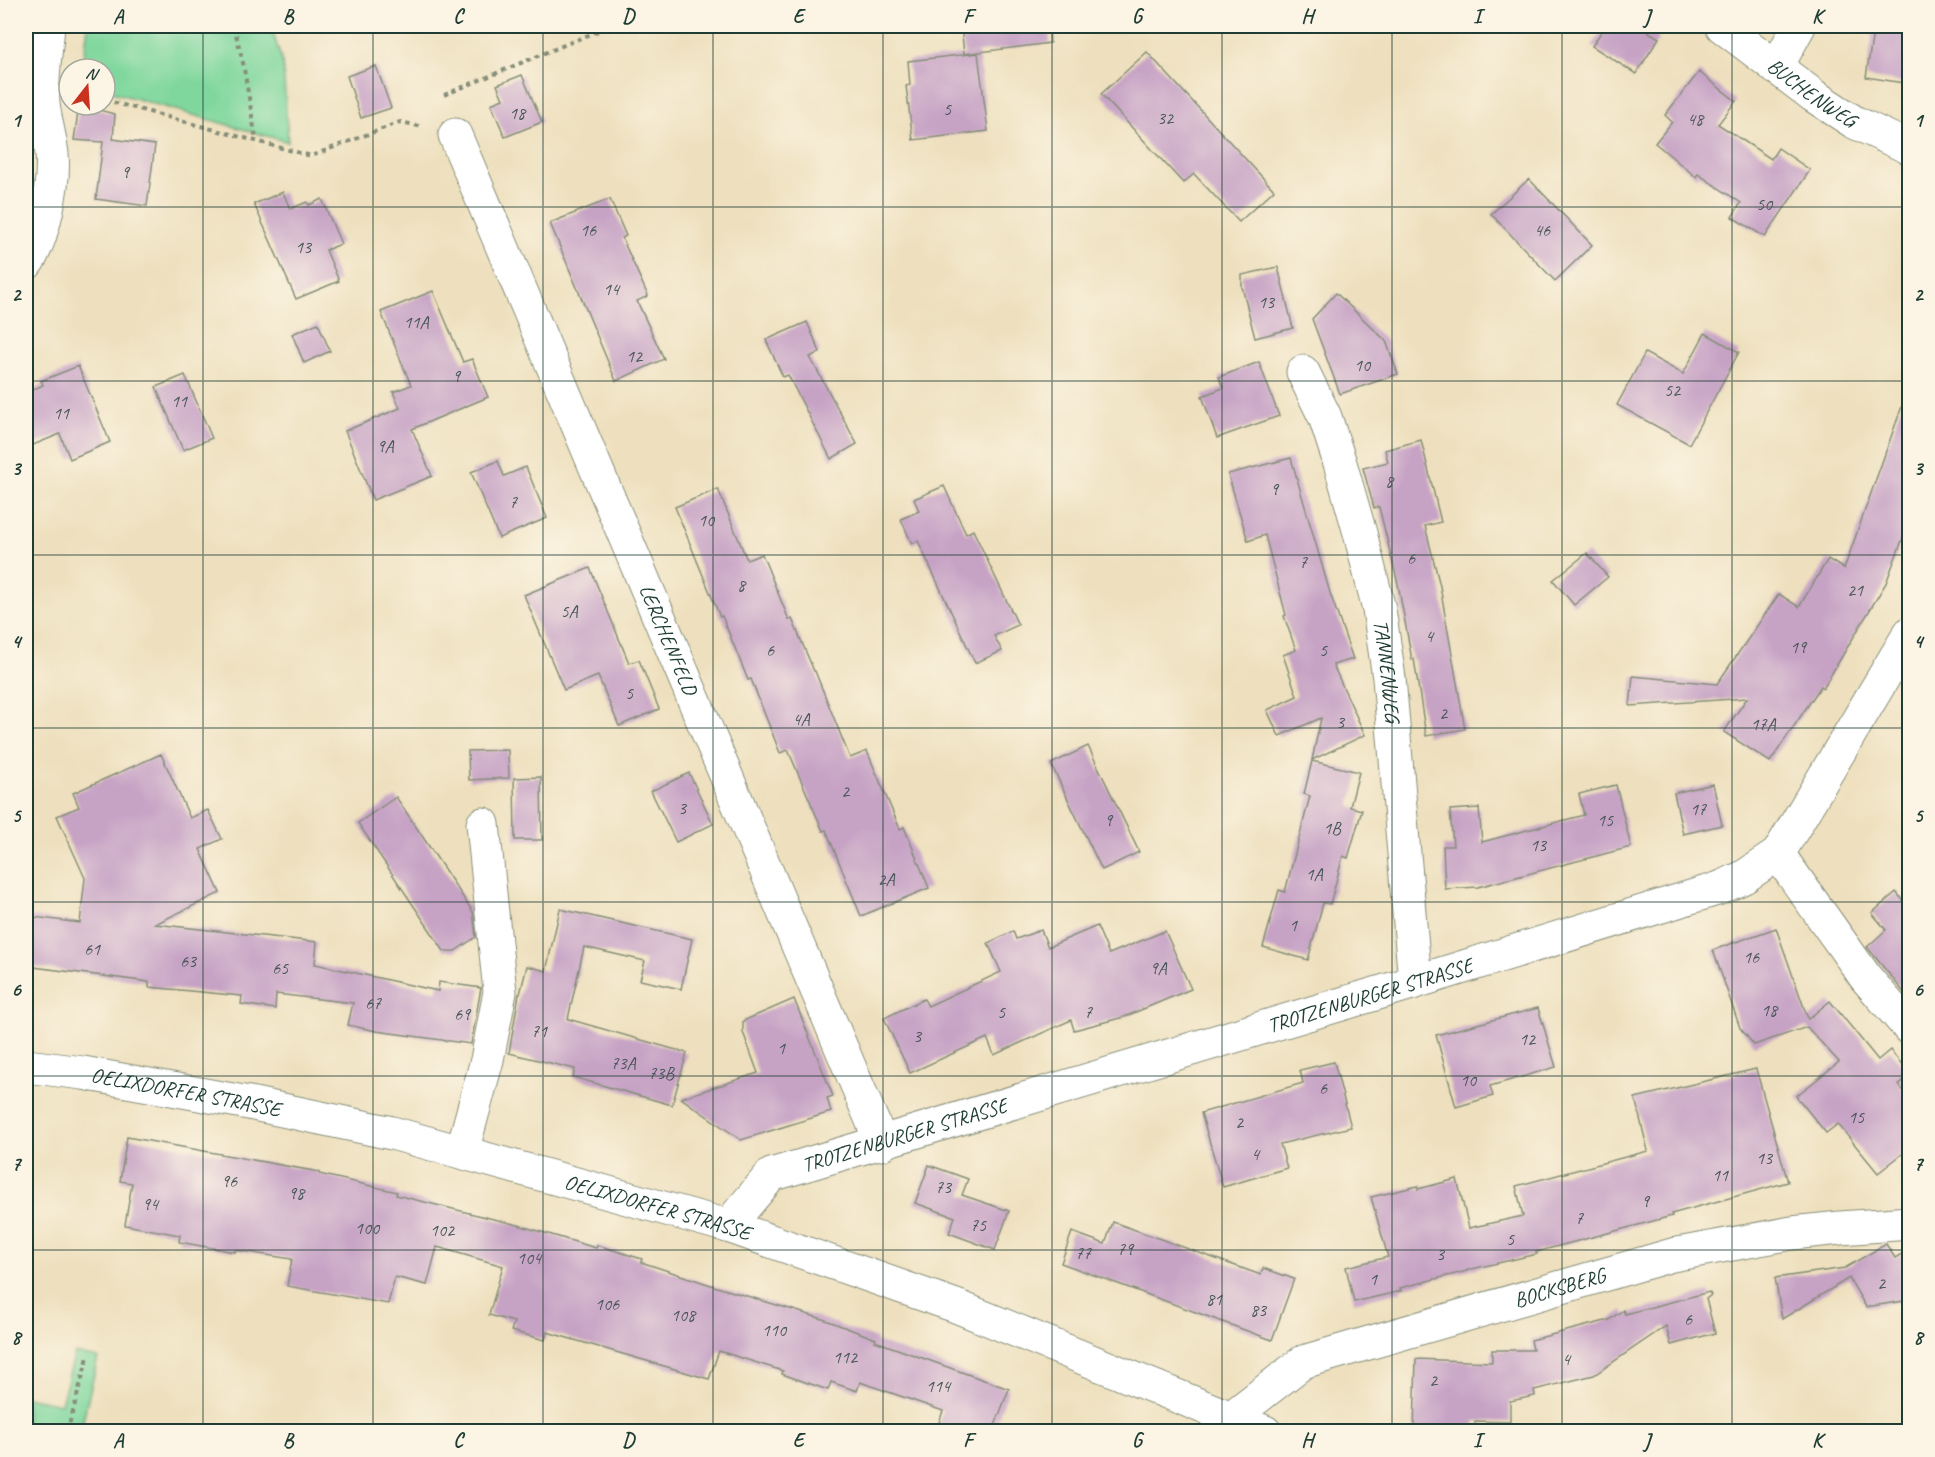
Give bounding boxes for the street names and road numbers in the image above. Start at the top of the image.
street label: BUCHENWEG [1762,52,1864,135]
street label: LERCHENFELD [634,581,704,701]
street label: TANNENWEG [1368,618,1406,726]
street label: TROTZENBURGER STRASSE [1264,951,1478,1039]
street label: OELIXDORFER STRASSE [89,1062,286,1123]
street label: TROTZENBURGER STRASSE [799,1091,1013,1178]
street label: OELIXDORFER STRASSE [562,1168,757,1247]
street label: BOCKSBERG [1511,1261,1611,1313]

